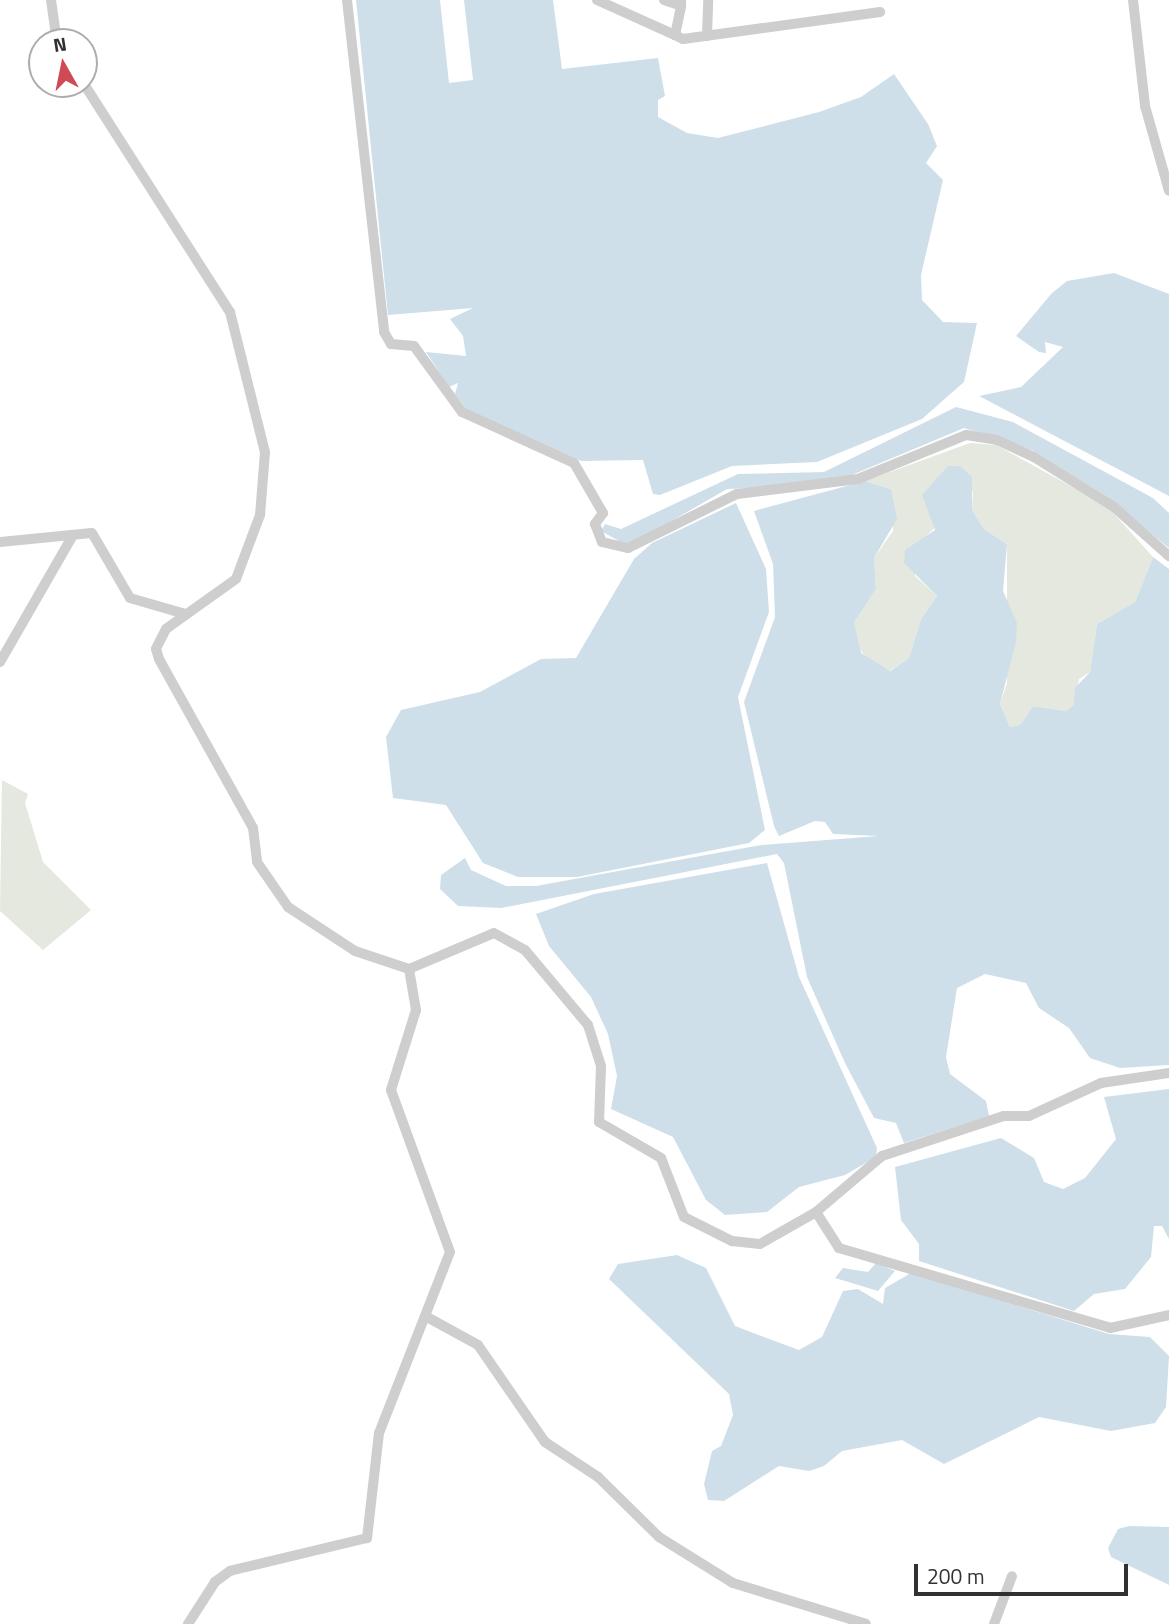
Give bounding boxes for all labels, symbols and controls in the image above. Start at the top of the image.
north arrow [28,28,98,98]
text: N [51,28,69,59]
scale bar [917,1550,1130,1594]
text: 200 m [927,1560,984,1592]

